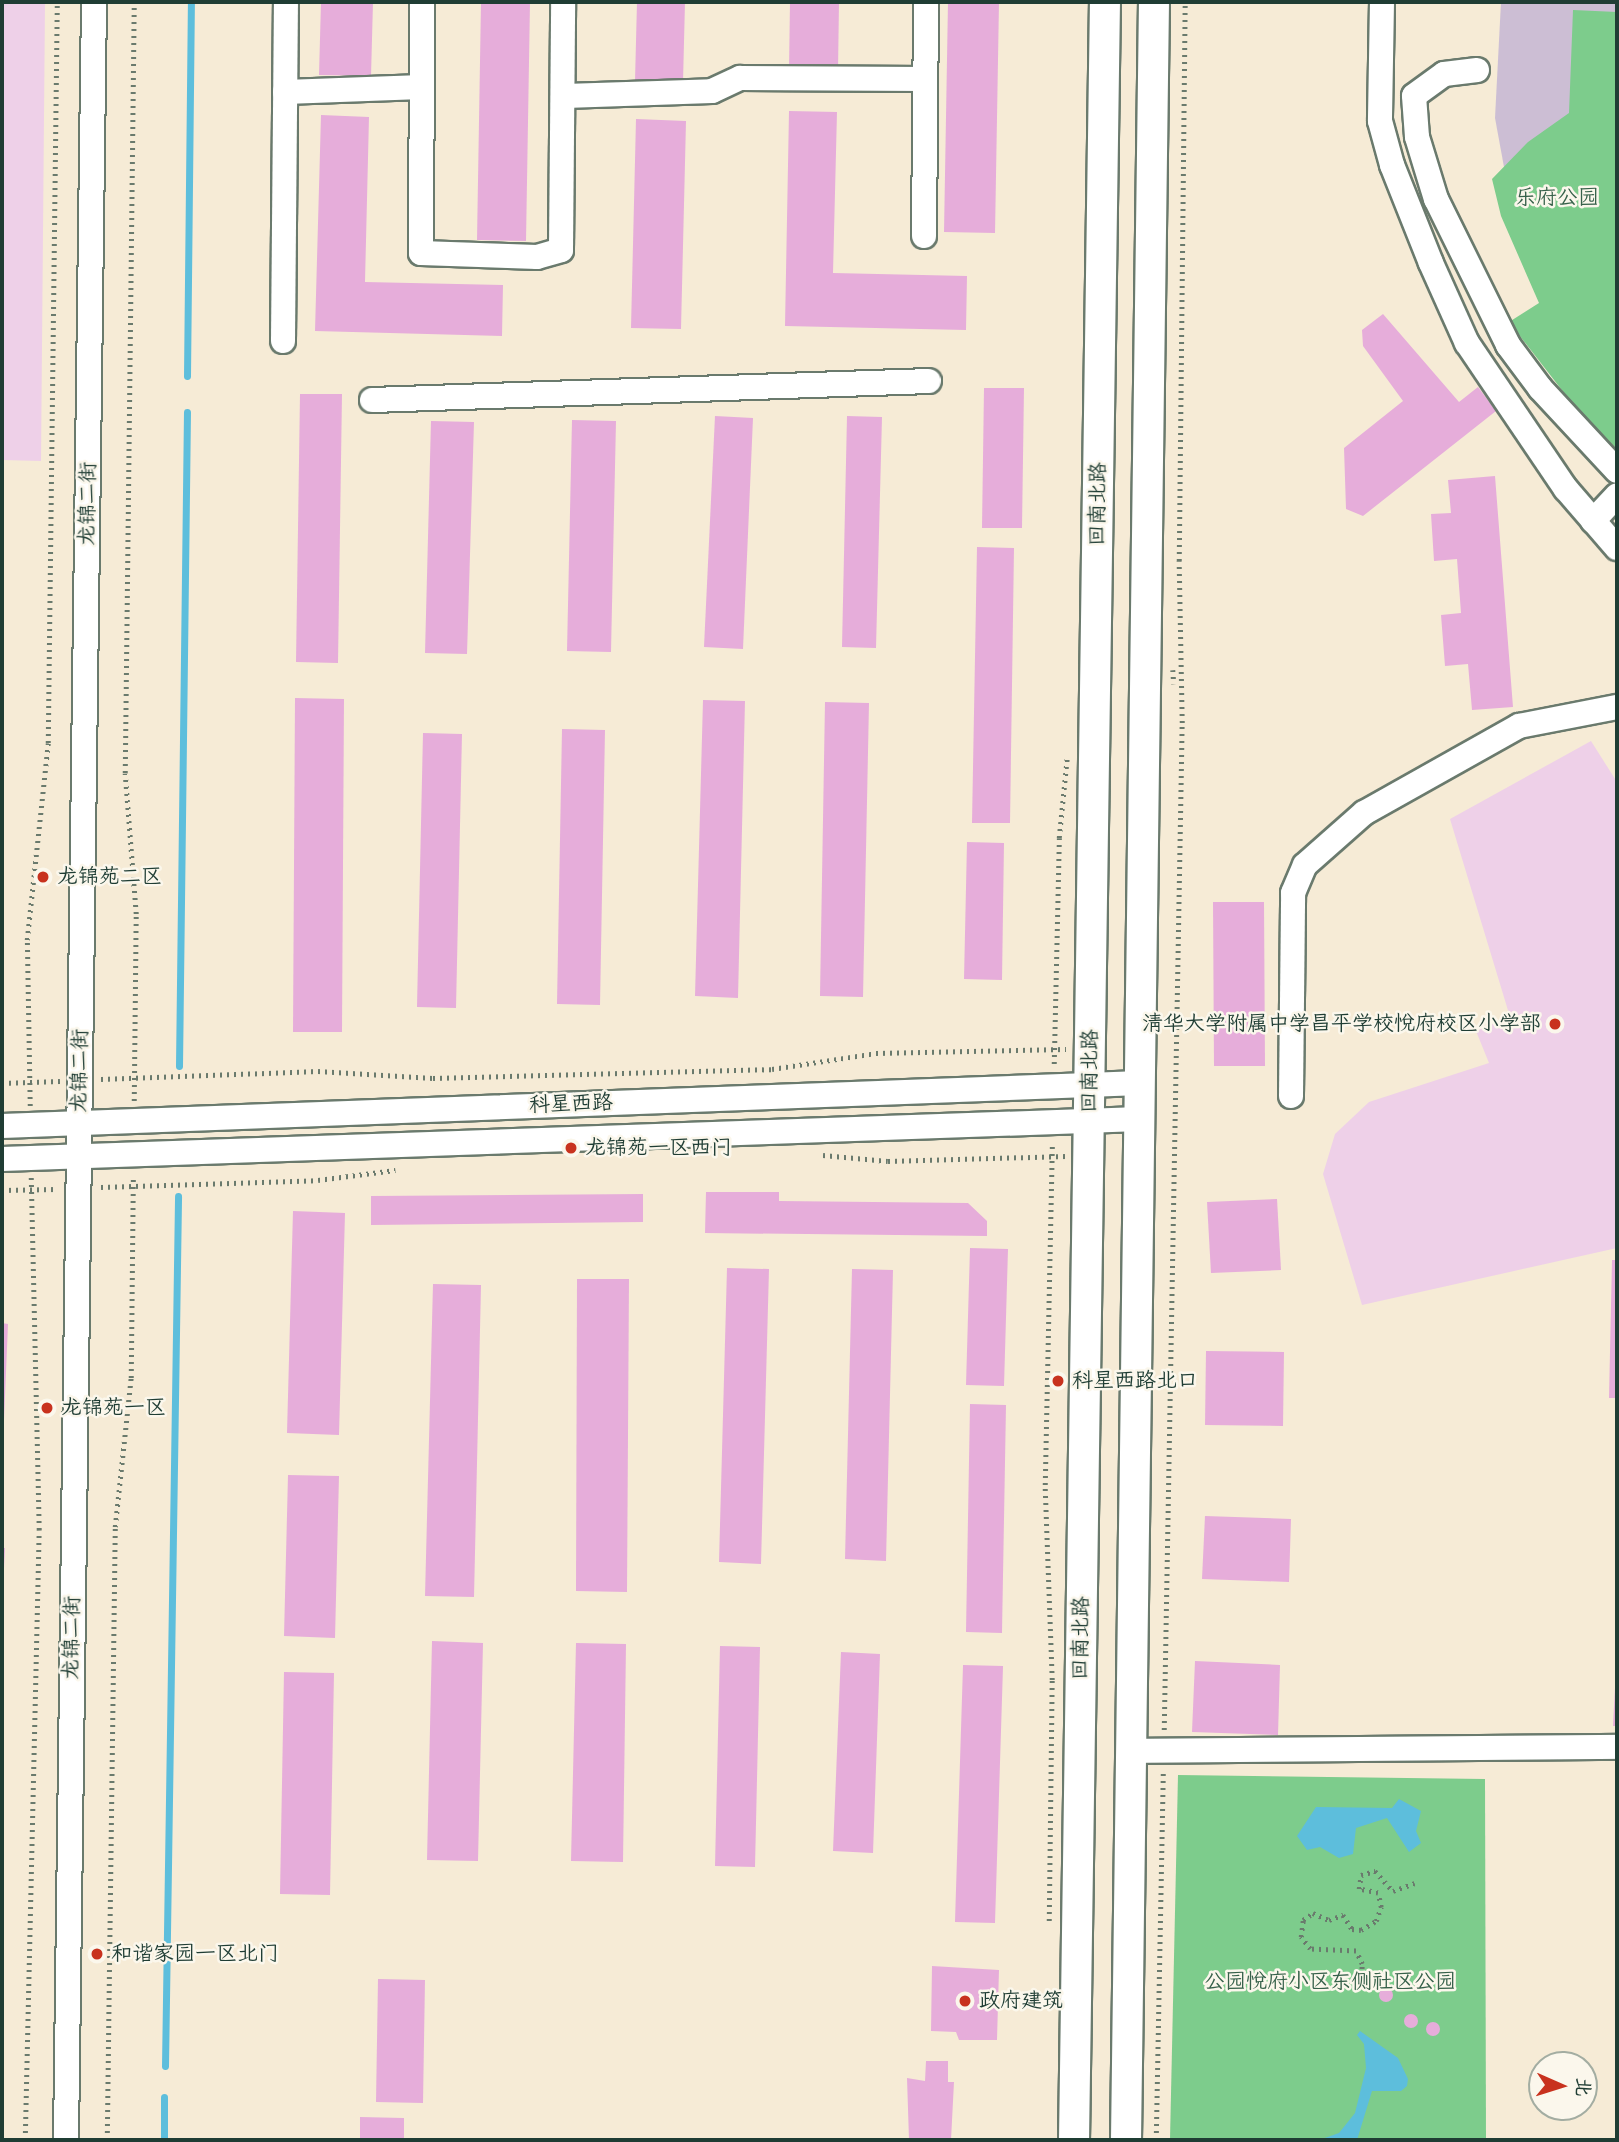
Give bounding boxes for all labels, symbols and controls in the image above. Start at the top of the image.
park label: 乐府公园 [1515,185,1599,211]
street label: 龙锦二街 [75,462,101,546]
street label: 回南北路 [1085,462,1111,546]
place label: 龙锦苑二区 [57,864,162,890]
marker: 龙锦苑二区 [35,869,51,885]
place label: 清华大学附属中学昌平学校悦府校区小学部 [1142,1011,1541,1037]
marker: 清华大学附属中学昌平学校悦府校区小学部 [1547,1016,1563,1032]
street label: 龙锦二街 [67,1029,93,1113]
street label: 回南北路 [1077,1029,1103,1113]
street label: 科星西路 [529,1090,613,1118]
place label: 龙锦苑一区西门 [585,1135,732,1161]
marker: 龙锦苑一区西门 [563,1140,579,1156]
place label: 科星西路北口 [1072,1368,1198,1394]
marker: 科星西路北口 [1050,1373,1066,1389]
place label: 龙锦苑一区 [61,1395,166,1421]
marker: 龙锦苑一区 [39,1400,55,1416]
street label: 龙锦二街 [59,1596,85,1680]
street label: 回南北路 [1068,1596,1094,1680]
place label: 和谐家园一区北门 [111,1941,279,1967]
marker: 和谐家园一区北门 [89,1946,105,1962]
park label: 公园悦府小区东侧社区公园 [1204,1969,1456,1995]
place label: 政府建筑 [979,1988,1063,2014]
marker: 政府建筑 [957,1993,973,2009]
north arrow [1528,2051,1598,2121]
text: 北 [1570,2077,1594,2097]

